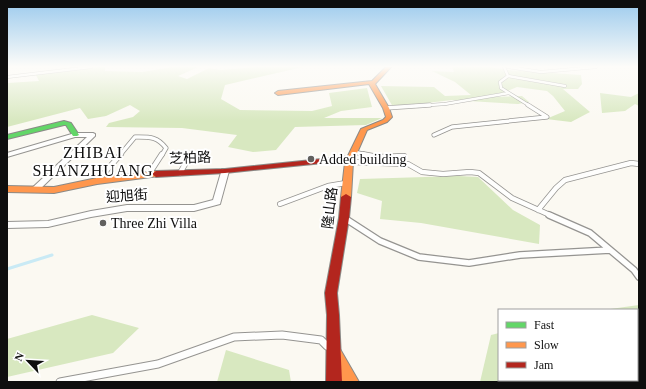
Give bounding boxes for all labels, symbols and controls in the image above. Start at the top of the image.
district label: ZHIBAI SHANZHUANG [32,144,154,179]
street label: 芝柏路 [169,150,211,166]
place label: Added building [319,152,407,167]
marker: Added building [306,154,316,164]
street label: 隆山路 [320,186,340,230]
street label: 迎旭街 [106,187,148,205]
place label: Three Zhi Villa [111,216,198,231]
marker: Three Zhi Villa [98,218,108,228]
legend [498,309,638,381]
text: Fast [534,318,555,332]
text: Slow [534,338,559,352]
north arrow [8,341,48,381]
text: N [12,351,26,363]
text: Jam [534,358,554,372]

